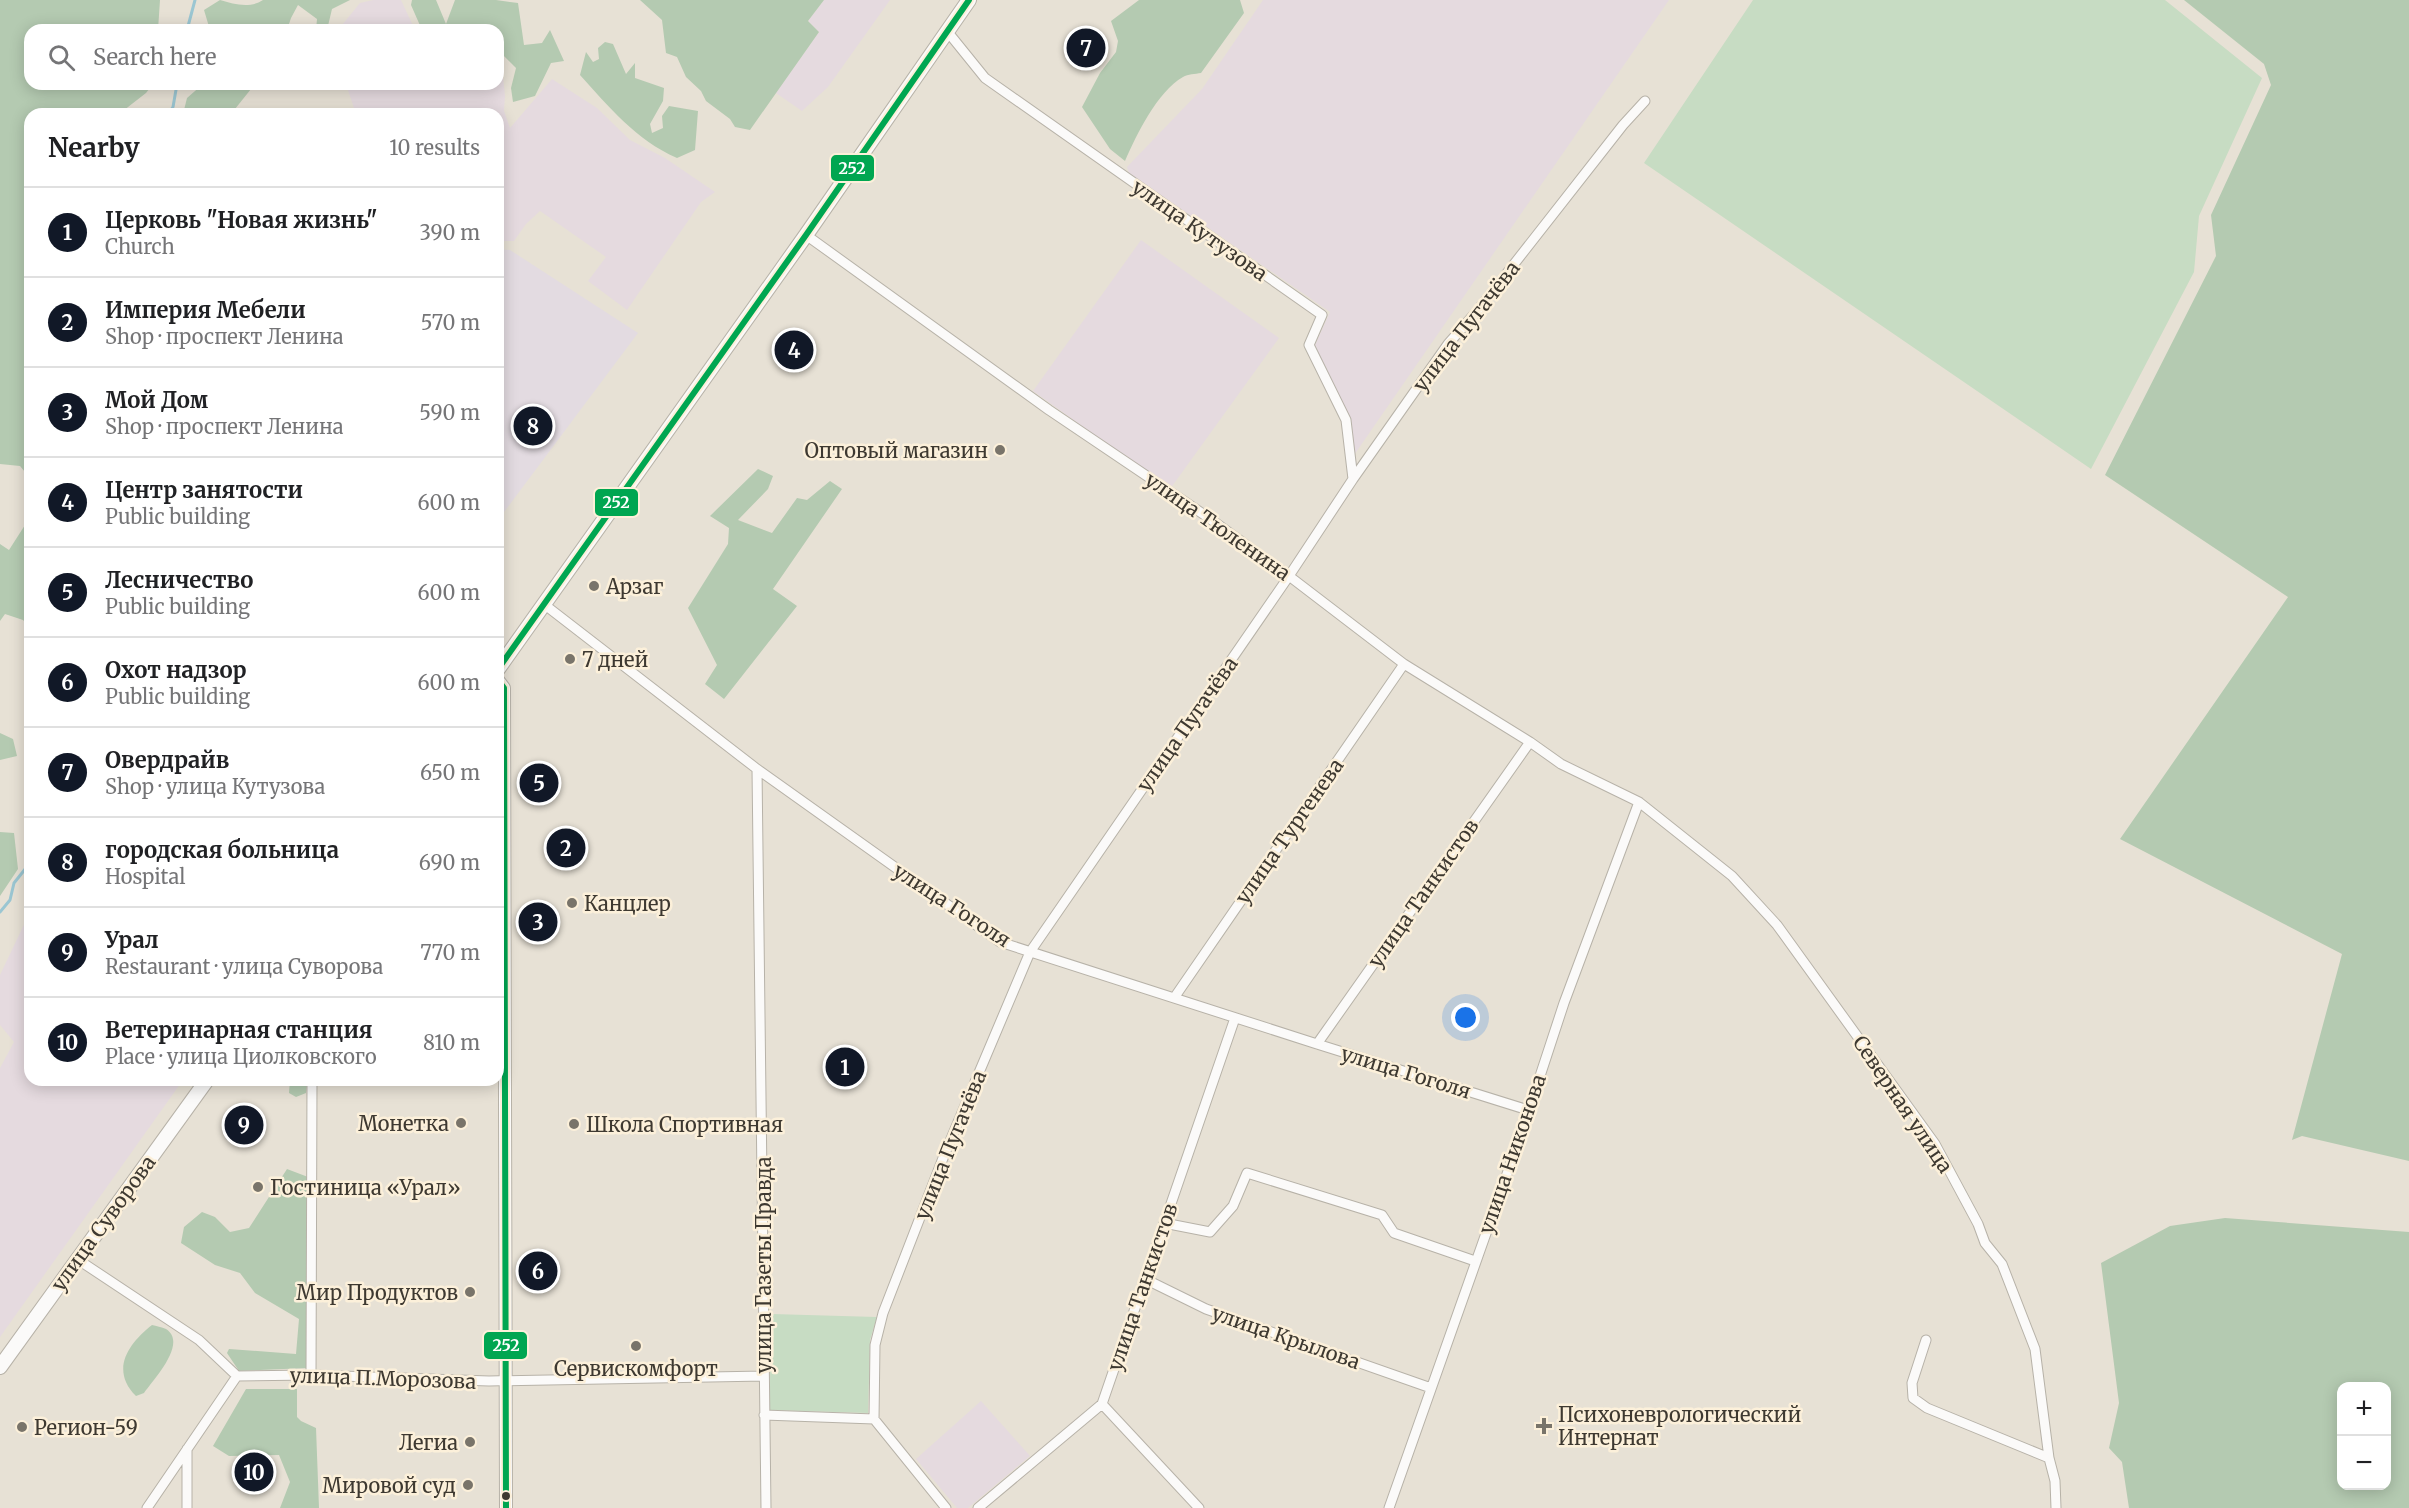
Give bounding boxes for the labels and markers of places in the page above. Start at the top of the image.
pin: 7 [1066,26,1106,70]
pin: 4 [774,328,814,372]
pin: 8 [514,404,552,448]
place label: Оптовый магазин [804,438,988,463]
marker: Оптовый магазин [993,443,1007,457]
place label: Арзаг [605,574,664,599]
marker: Арзаг [587,579,601,593]
place label: 7 дней [582,647,648,672]
marker: 7 дней [563,652,577,666]
pin: 5 [520,760,558,806]
pin: 2 [546,826,586,870]
place label: Канцлер [584,891,671,916]
marker: Канцлер [565,896,579,910]
pin: 3 [518,900,558,944]
pin: 1 [826,1044,864,1090]
pin: 9 [224,1102,264,1148]
place label: Монетка [358,1111,449,1136]
place label: Школа Спортивная [586,1112,783,1137]
marker: Монетка [454,1116,468,1130]
marker: Школа Спортивная [567,1117,581,1131]
place label: Гостиница «Урал» [270,1175,461,1200]
marker: Гостиница «Урал» [251,1180,265,1194]
pin: 6 [518,1248,558,1294]
place label: Мир Продуктов [296,1280,458,1305]
marker: Мир Продуктов [463,1285,477,1299]
marker: Сервискомфорт [629,1339,643,1353]
place label: Сервискомфорт [554,1356,718,1381]
place label: Психоневрологический Интернат [1558,1402,1801,1450]
place label: Регион-59 [34,1415,138,1440]
marker: Психоневрологический Интернат [1535,1417,1553,1435]
marker: Регион-59 [15,1420,29,1434]
place label: Легиа [399,1430,458,1455]
marker: Легиа [463,1435,477,1449]
pin: 10 [234,1450,274,1494]
place label: Мировой суд [322,1473,456,1498]
marker: Мировой суд [461,1478,475,1492]
unlabelled marker [500,1490,512,1502]

